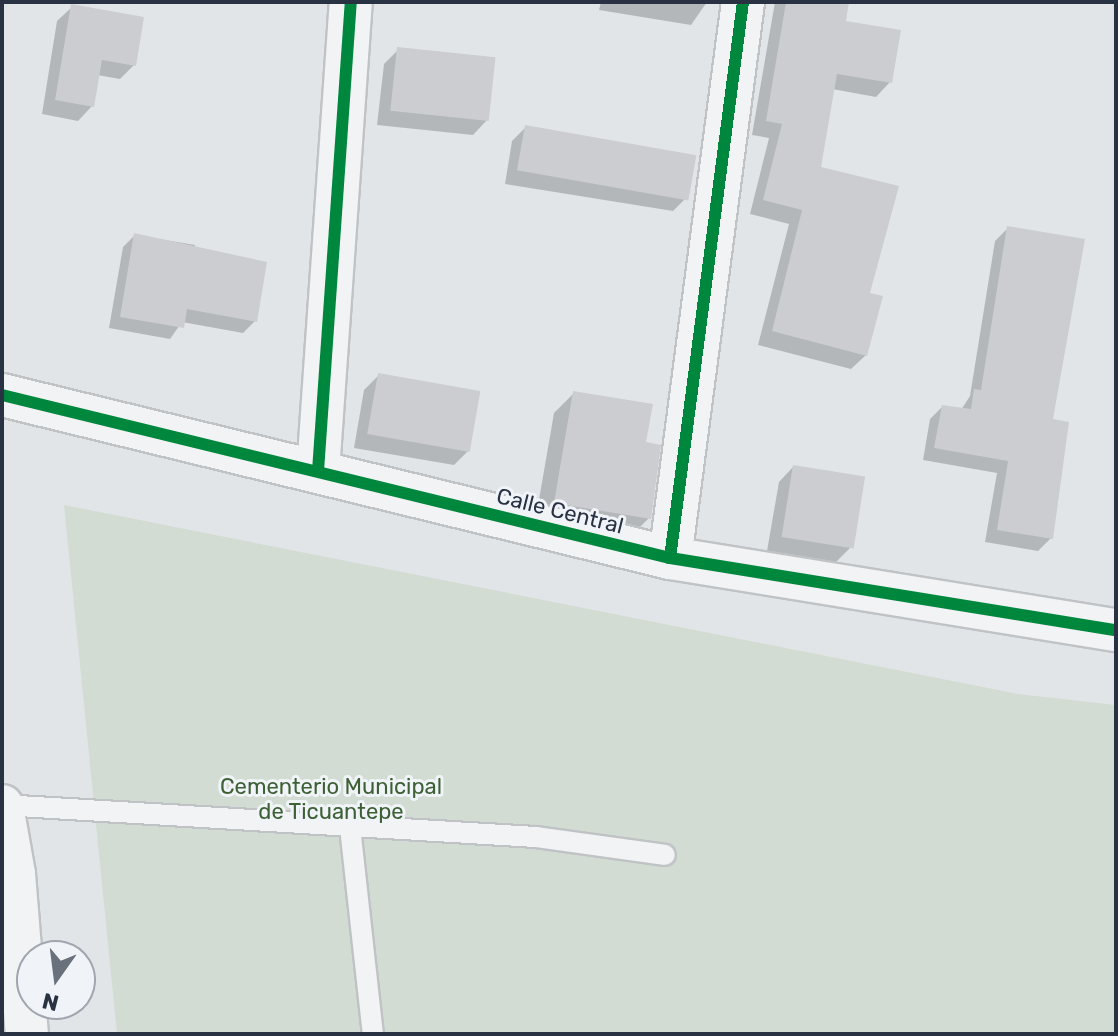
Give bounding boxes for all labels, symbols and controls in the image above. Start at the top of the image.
street label: Calle Central [494,483,626,539]
park label: Cementerio Municipal de Ticuantepe [220,773,442,824]
north arrow [16,940,96,1020]
text: N [40,987,62,1017]

